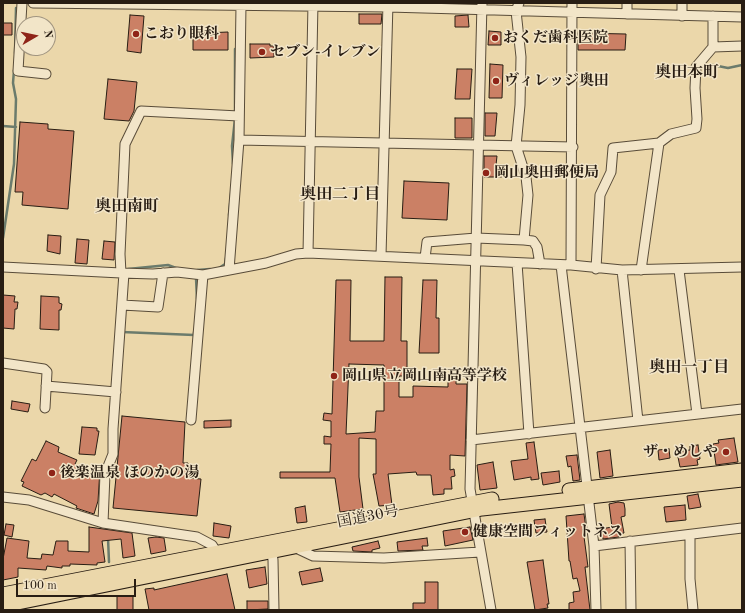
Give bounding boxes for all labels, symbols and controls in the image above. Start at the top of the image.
north arrow [16,16,56,56]
place label: こおり眼科 [144,25,219,43]
text: N [41,29,53,39]
marker: こおり眼科 [131,29,141,39]
place label: おくだ歯科医院 [503,29,608,47]
marker: おくだ歯科医院 [490,33,500,43]
place label: セブン-イレブン [270,43,381,61]
marker: セブン-イレブン [257,47,267,57]
district label: 奥田本町 [655,63,719,83]
place label: ヴィレッジ奥田 [504,72,609,90]
marker: ヴィレッジ奥田 [491,76,501,86]
place label: 岡山奥田郵便局 [494,164,599,182]
marker: 岡山奥田郵便局 [481,168,491,178]
district label: 奥田二丁目 [300,185,380,205]
district label: 奥田南町 [95,197,159,217]
district label: 奥田一丁目 [649,358,729,378]
place label: 岡山県立岡山南高等学校 [342,367,507,385]
marker: 岡山県立岡山南高等学校 [329,371,339,381]
place label: ザ・めしや [643,443,718,461]
marker: ザ・めしや [721,447,731,457]
place label: 後楽温泉 ほのかの湯 [60,464,199,482]
marker: 後楽温泉 ほのかの湯 [47,468,57,478]
street label: 国道30号 [336,502,400,532]
place label: 健康空間フィットネス [473,523,623,541]
marker: 健康空間フィットネス [460,527,470,537]
scale bar [18,571,138,597]
text: 100 m [23,580,57,592]

